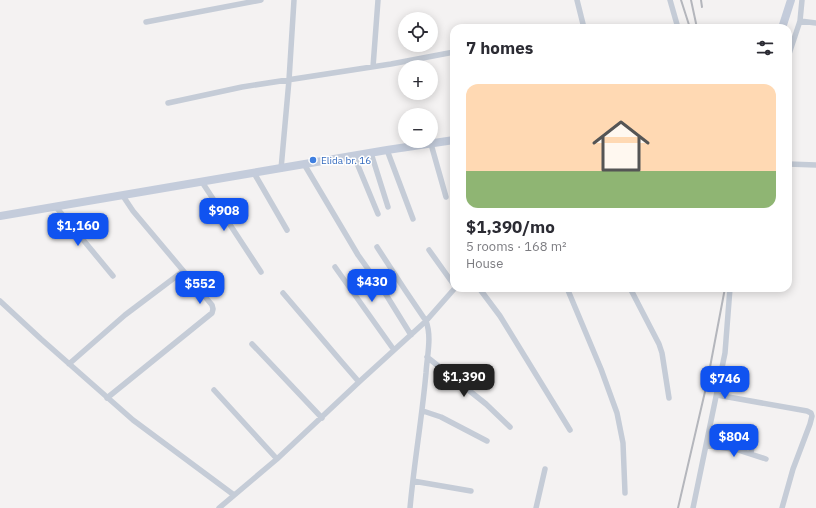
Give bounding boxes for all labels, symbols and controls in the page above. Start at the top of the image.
map controls [398,12,438,148]
button: locate [398,12,438,52]
text: 7 homes [466,37,533,59]
icon: filters [754,37,776,59]
button: + [398,60,438,100]
button: − [398,108,438,148]
icon: home [585,110,657,182]
place label: Elida br. 16 [321,154,371,167]
marker: Elida br. 16 [308,155,318,165]
pin: $908 [200,198,248,232]
text: $908 [208,202,240,219]
pin: $1,160 [45,213,111,247]
text: $1,390/mo [466,216,555,238]
text: $1,160 [56,217,100,234]
text: 5 rooms · 168 m² [466,238,567,255]
text: House [466,255,503,272]
pin: $430 [348,269,396,303]
pin: $552 [176,271,224,305]
text: $430 [356,273,388,290]
text: $552 [184,275,216,292]
pin: $1,390 [431,364,497,398]
pin: $746 [701,366,749,400]
text: $1,390 [442,368,486,385]
text: $746 [709,370,741,387]
pin: $804 [710,424,758,458]
text: $804 [718,428,750,445]

